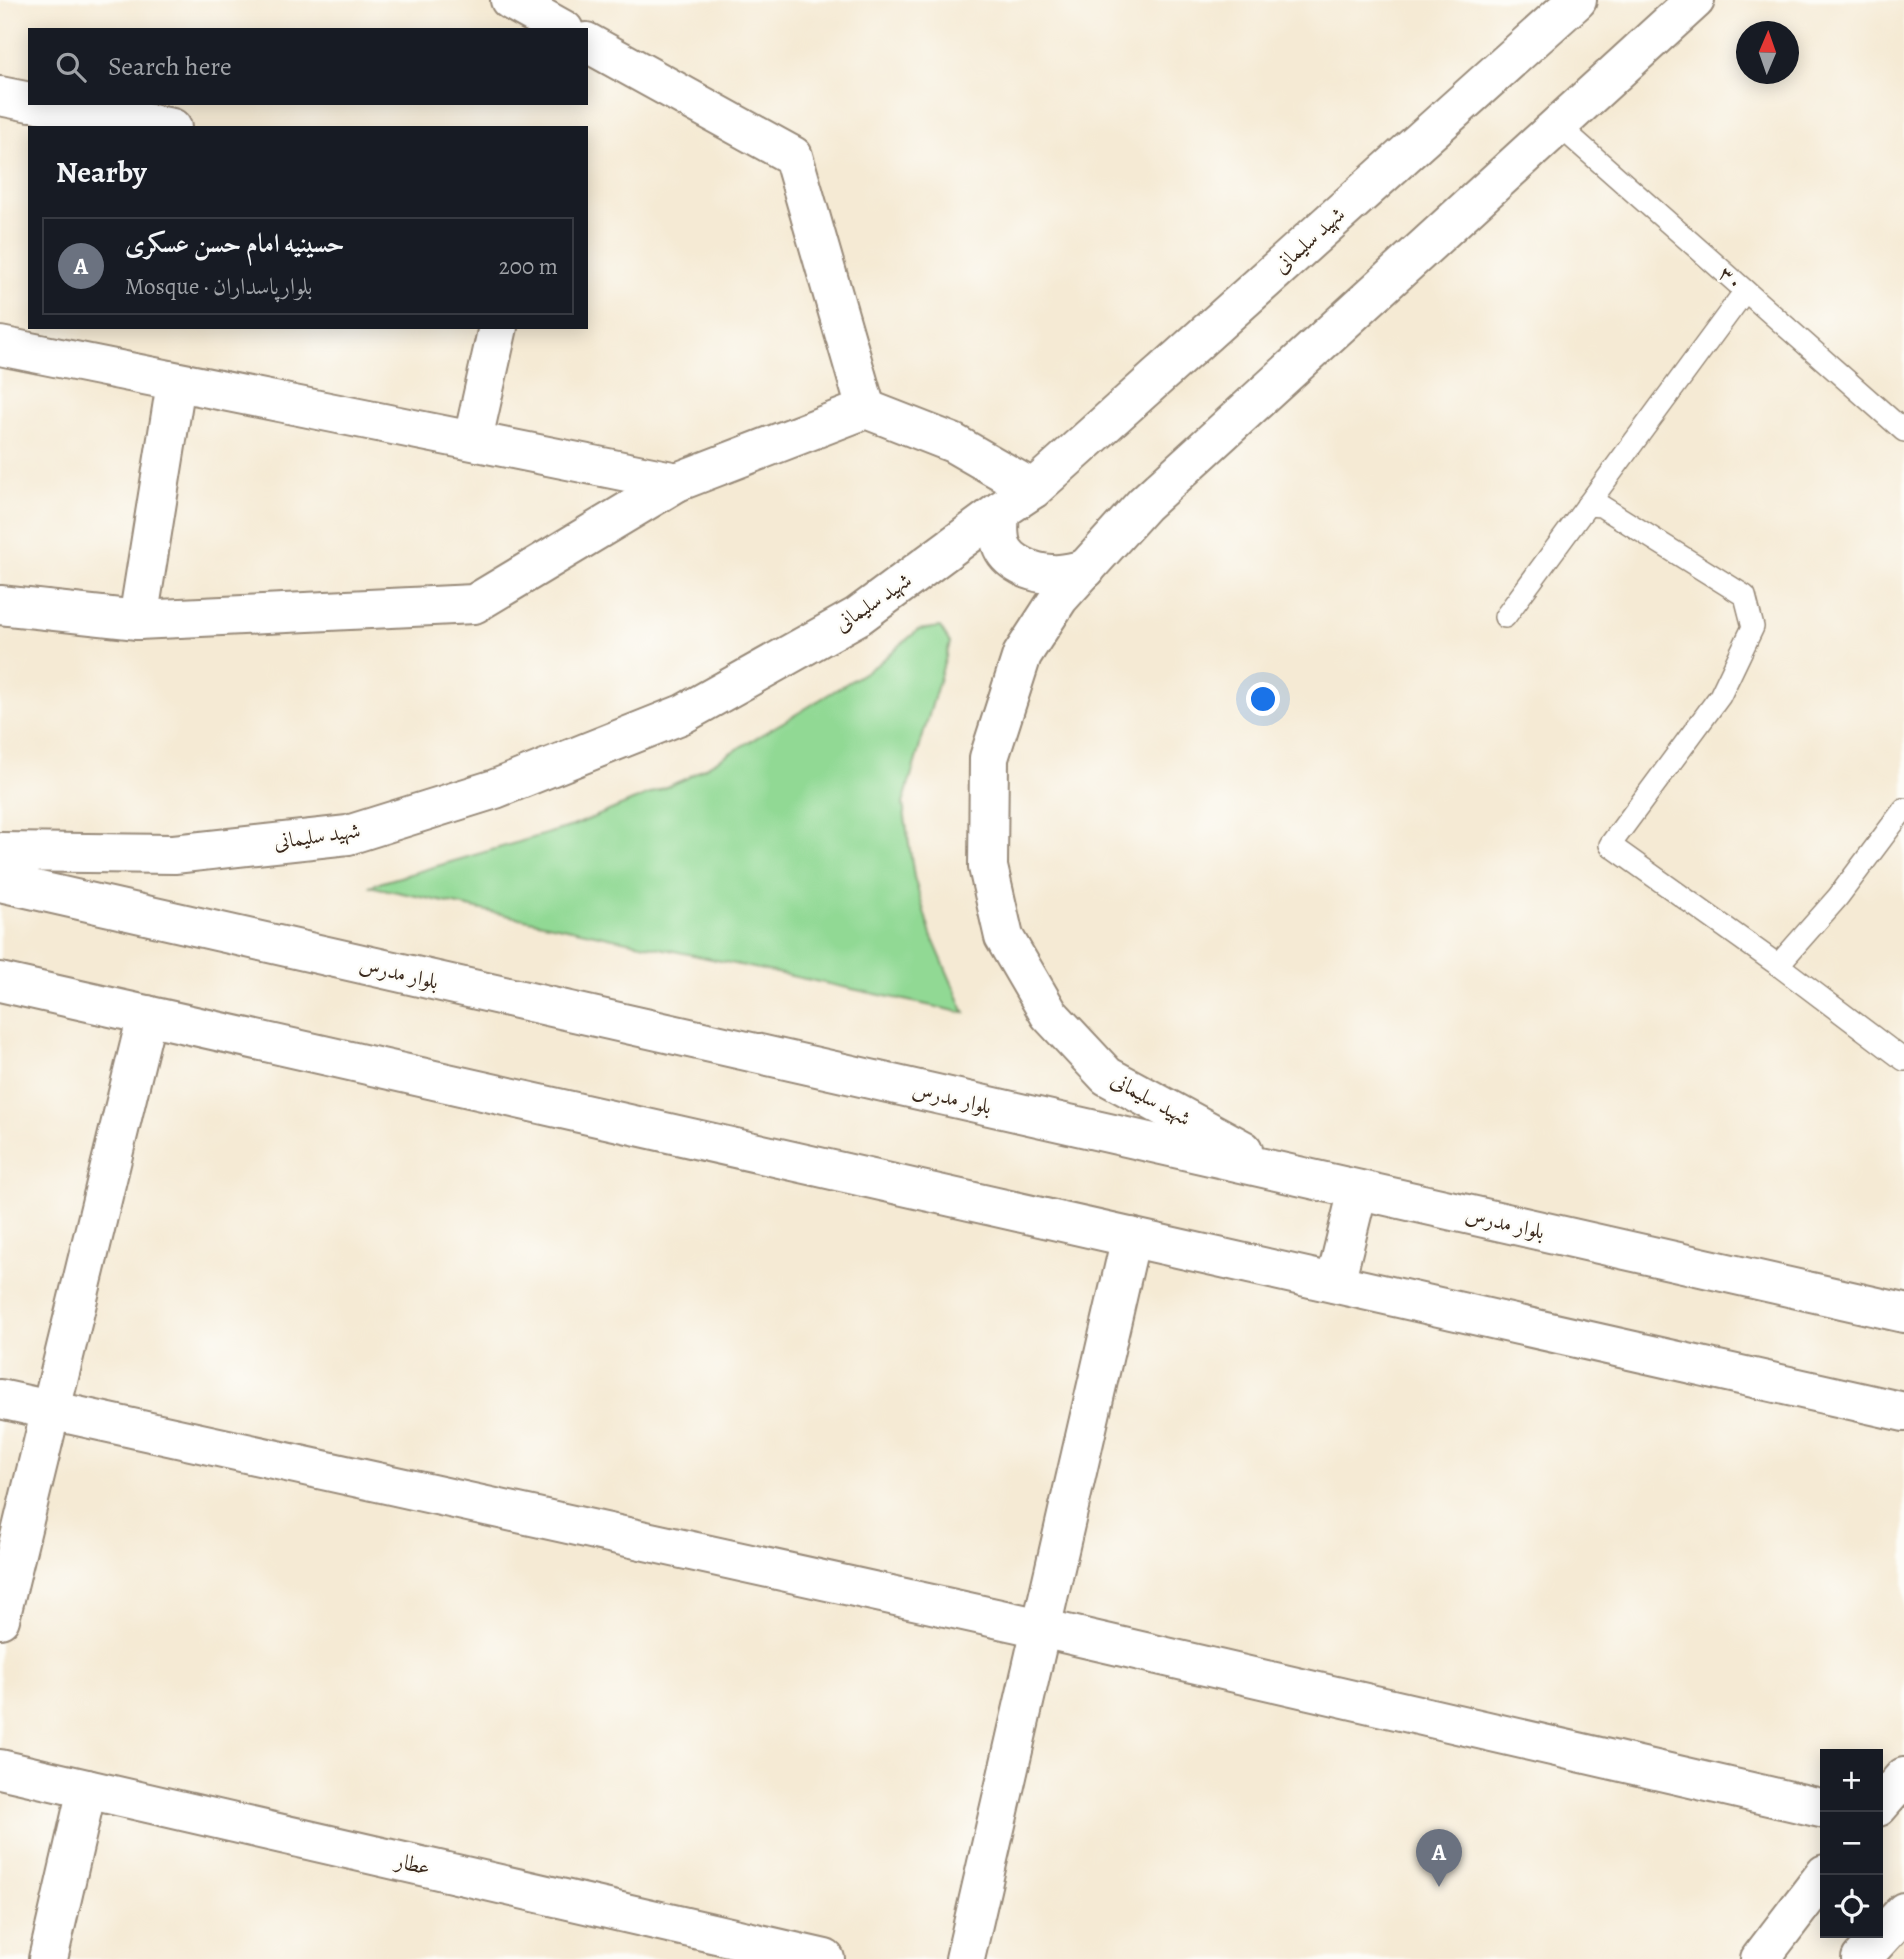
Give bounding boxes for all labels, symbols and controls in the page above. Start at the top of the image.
north arrow [1736,21,1799,84]
search box [28,28,588,105]
icon: search [52,48,90,86]
text: Search here [108,49,232,84]
text: Nearby [56,152,147,192]
street label: شهید سلیمانی [1267,200,1351,280]
text: حسینیه امام حسن عسکری [125,226,345,261]
text: A [74,251,88,282]
text: 200 m [499,251,558,282]
street label: ۳۰ [1713,259,1749,297]
text: Mosque · بلوارپاسداران [125,271,312,302]
street label: شهید سلیمانی [829,566,917,638]
your location [1246,682,1280,716]
street label: شهید سلیمانی [272,816,362,856]
street label: بلوار مدرس [357,950,441,996]
street label: شهید سلیمانی [1106,1066,1196,1132]
street label: بلوار مدرس [910,1075,994,1121]
street label: بلوار مدرس [1463,1200,1547,1246]
map controls [1820,1749,1883,1938]
button: + [1820,1749,1883,1812]
button: − [1820,1812,1883,1875]
pin: A [1416,1829,1462,1887]
street label: عطار [391,1846,433,1882]
button: locate [1820,1875,1883,1938]

